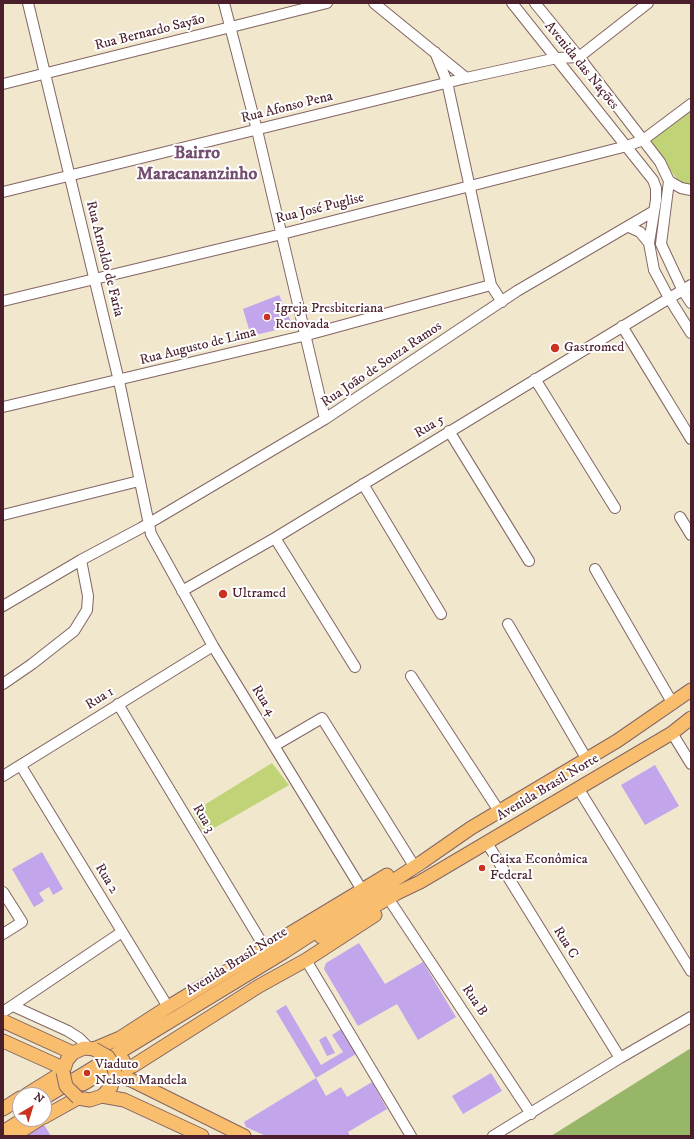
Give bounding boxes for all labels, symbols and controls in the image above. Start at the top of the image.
street label: Rua Bernardo Sayão [93,11,207,55]
street label: Avenida das Nações [540,19,622,113]
street label: Rua Afonso Pena [239,88,335,128]
district label: Bairro Maracananzinho [137,143,257,186]
street label: Rua José Puglise [274,190,366,228]
street label: Rua Arnoldo de Faria [81,199,127,319]
place label: Igreja Presbiteriana Renovada [275,301,383,334]
marker: Igreja Presbiteriana Renovada [262,312,272,322]
street label: Rua João de Souza Ramos [319,318,445,412]
street label: Rua Augusto de Lima [138,324,258,370]
place label: Gastromed [564,340,624,356]
marker: Gastromed [549,342,561,354]
street label: Rua 5 [412,412,448,442]
place label: Ultramed [232,586,286,602]
marker: Ultramed [217,588,229,600]
street label: Rua 4 [247,683,279,719]
street label: Rua 1 [83,684,117,714]
street label: Avenida Brasil Norte [494,751,602,825]
street label: Rua 3 [188,802,218,836]
place label: Caixa Econômica Federal [490,852,588,884]
street label: Rua 2 [91,861,121,897]
marker: Caixa Econômica Federal [477,863,487,873]
street label: Avenida Brasil Norte [183,924,291,1000]
street label: Rua C [549,924,581,962]
street label: Rua B [458,982,490,1020]
place label: Viaduto Nelson Mandela [95,1057,187,1090]
marker: Viaduto Nelson Mandela [82,1068,92,1078]
north arrow [12,1087,52,1127]
text: N [31,1090,47,1107]

